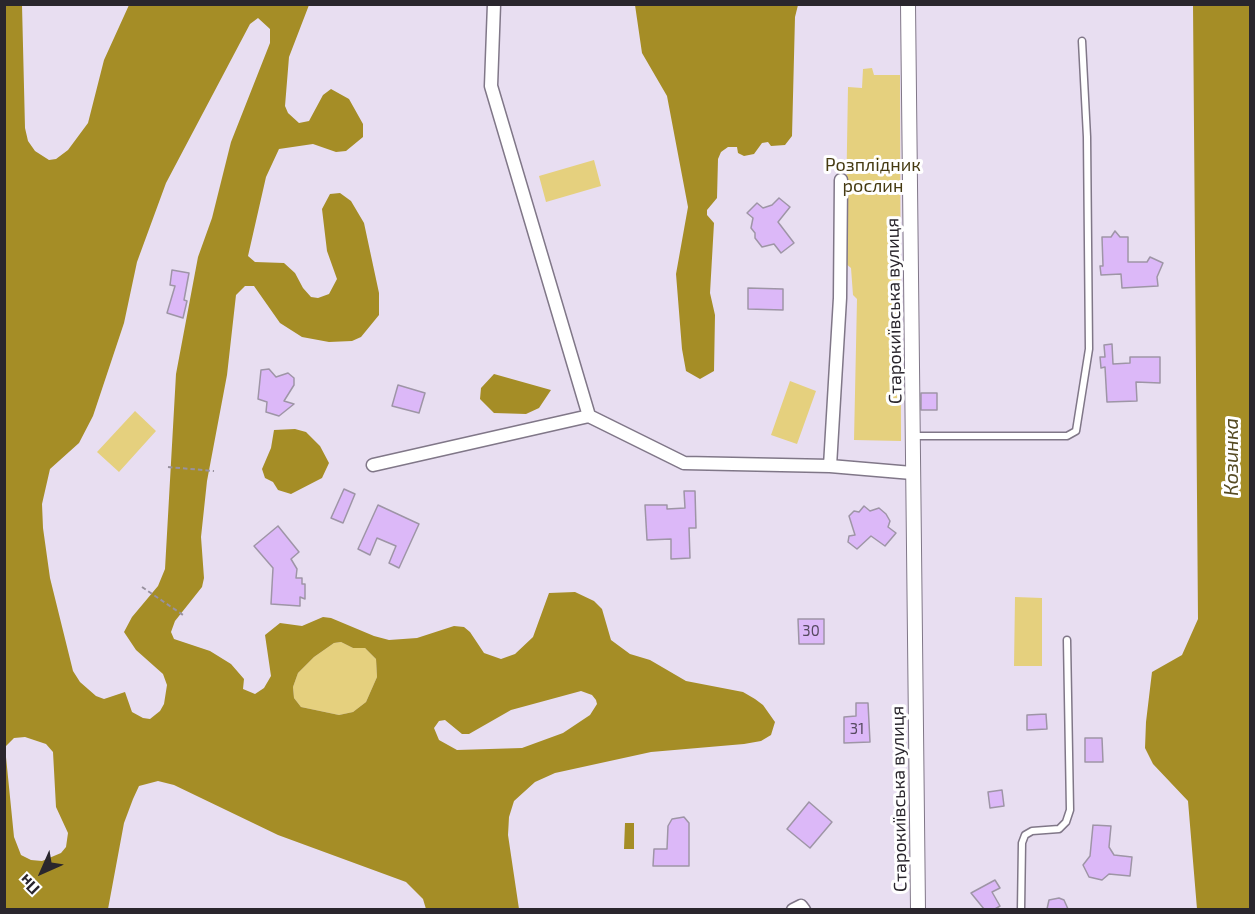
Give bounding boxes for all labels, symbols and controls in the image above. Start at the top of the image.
park label: Розплідник рослин [825,154,921,196]
street label: Старокиївська вулиця [882,218,906,404]
water label: Козинка [1219,418,1243,496]
house number: 30 [802,622,820,640]
street label: Старокиївська вулиця [887,706,911,892]
house number: 31 [850,720,864,738]
north arrow [12,842,72,902]
text: Пн [15,871,43,899]

